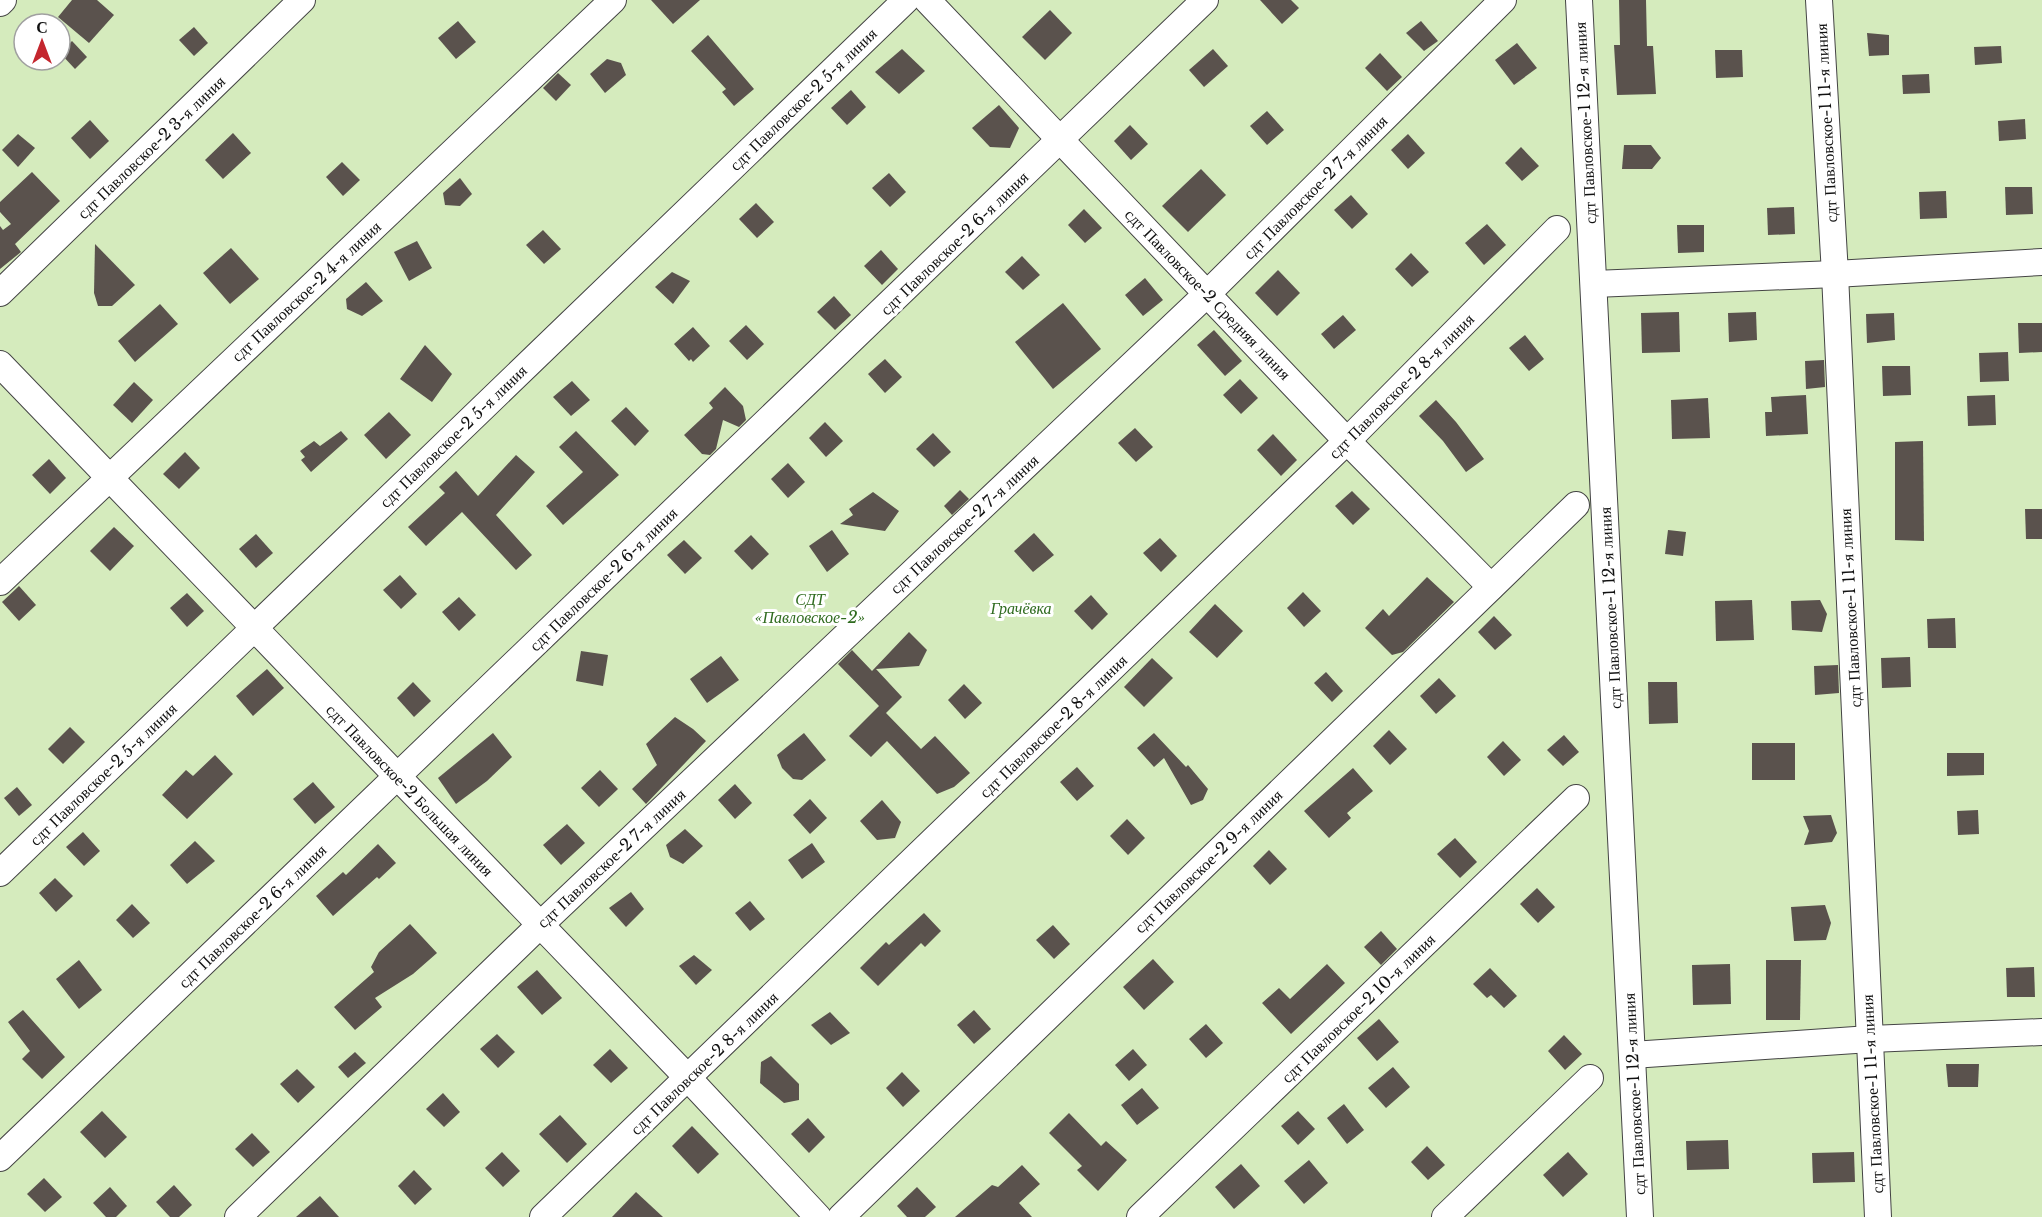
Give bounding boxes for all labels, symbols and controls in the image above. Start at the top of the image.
north arrow [12,12,72,72]
text: С [36,17,48,37]
street label: сдт Павловское-1 12-я линия [1570,21,1600,224]
street label: сдт Павловское-1 11-я линия [1811,22,1841,223]
street label: сдт Павловское-2 5-я линия [725,23,881,175]
street label: сдт Павловское-2 3-я линия [73,71,230,223]
street label: сдт Павловское-2 7-я линия [1239,110,1392,263]
street label: сдт Павловское-2 6-я линия [876,167,1033,319]
street label: сдт Павловское-2 Средняя линия [1121,204,1296,384]
street label: сдт Павловское-2 4-я линия [227,216,385,366]
street label: сдт Павловское-2 8-я линия [1324,309,1478,463]
street label: сдт Павловское-2 5-я линия [375,360,531,512]
street label: сдт Павловское-2 7-я линия [886,450,1043,598]
street label: сдт Павловское-2 6-я линия [525,503,682,655]
street label: сдт Павловское-1 12-я линия [1595,506,1625,709]
street label: сдт Павловское-1 11-я линия [1835,507,1865,708]
park label: СДТ «Павловское-2» [755,589,865,627]
park label: Грачёвка [989,598,1052,618]
street label: сдт Павловское-2 8-я линия [975,650,1131,802]
street label: сдт Павловское-2 5-я линия [25,698,181,850]
street label: сдт Павловское-2 Большая линия [322,700,498,881]
street label: сдт Павловское-2 7-я линия [533,784,690,932]
street label: сдт Павловское-2 9-я линия [1130,785,1287,937]
street label: сдт Павловское-2 6-я линия [174,840,331,992]
street label: сдт Павловское-2 10-я линия [1277,929,1440,1087]
street label: сдт Павловское-2 8-я линия [626,987,782,1139]
street label: сдт Павловское-1 12-я линия [1619,992,1649,1195]
street label: сдт Павловское-1 11-я линия [1857,993,1887,1194]

